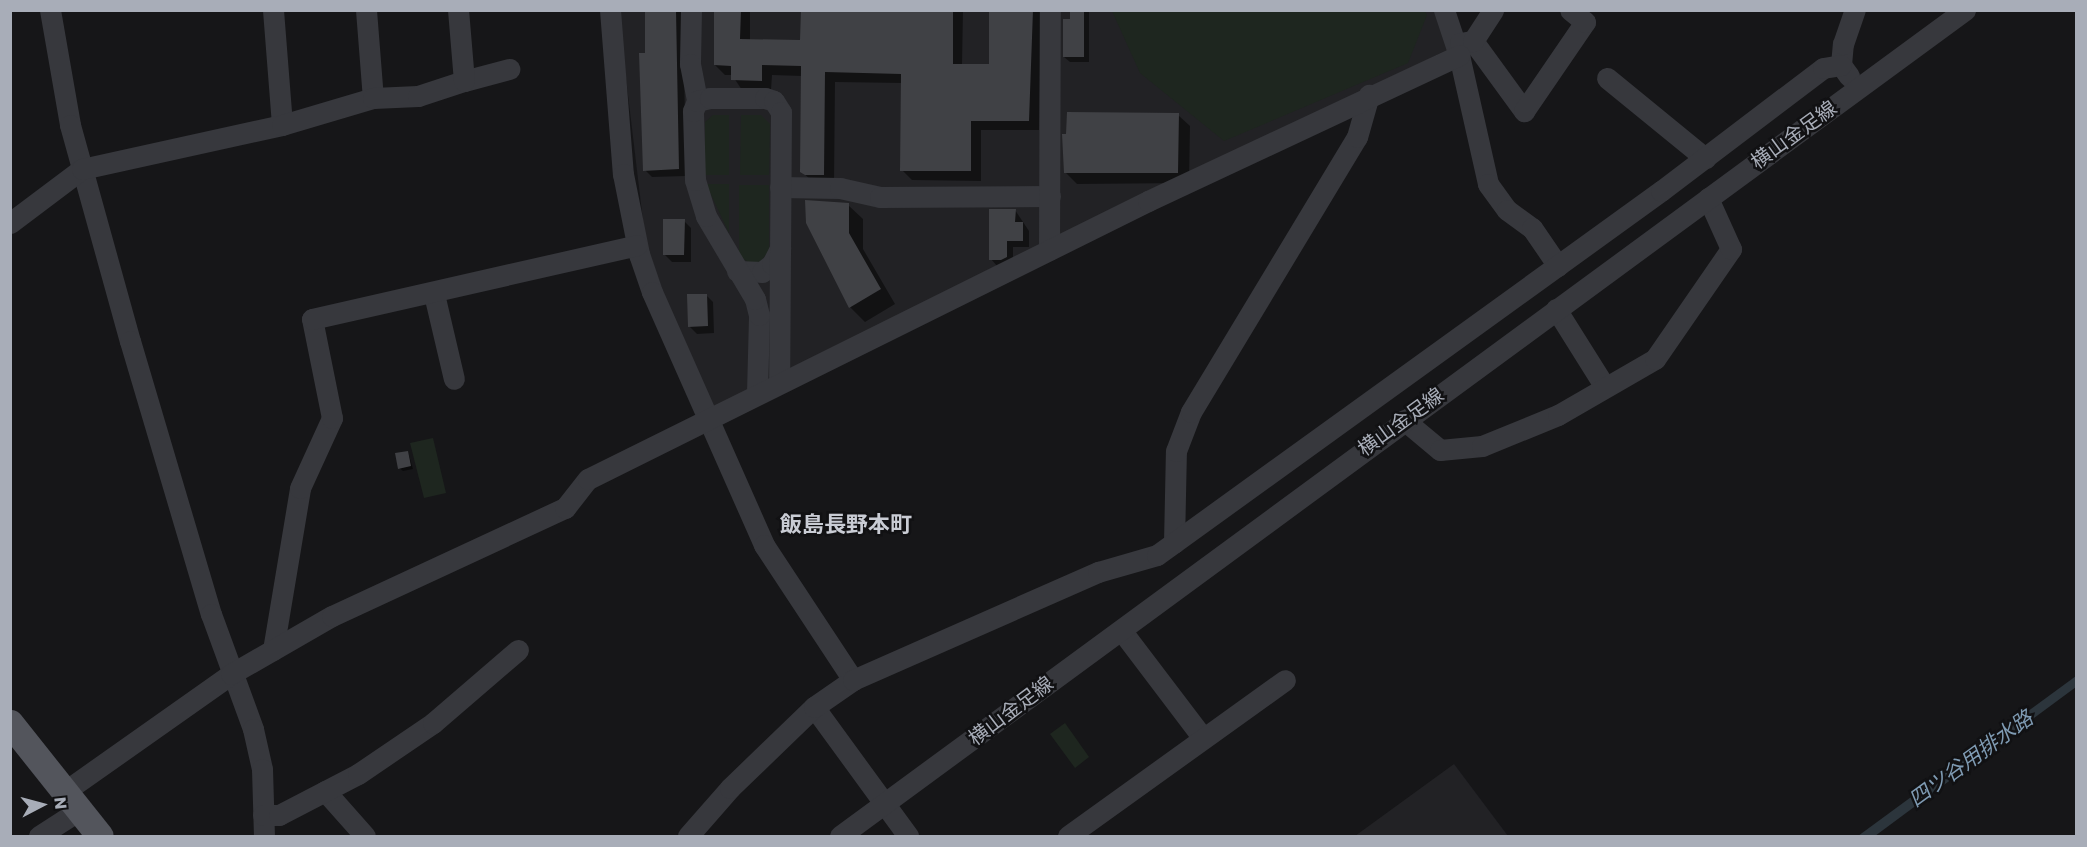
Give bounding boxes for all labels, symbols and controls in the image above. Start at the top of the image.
street label: 横山金足線 [1746,96,1842,174]
street label: 横山金足線 [1353,383,1449,461]
district label: 飯島長野本町 [780,512,912,538]
street label: 横山金足線 [964,671,1058,751]
water label: 四ツ谷用排水路 [1904,706,2038,812]
north arrow [12,775,72,835]
text: N [48,796,72,810]

